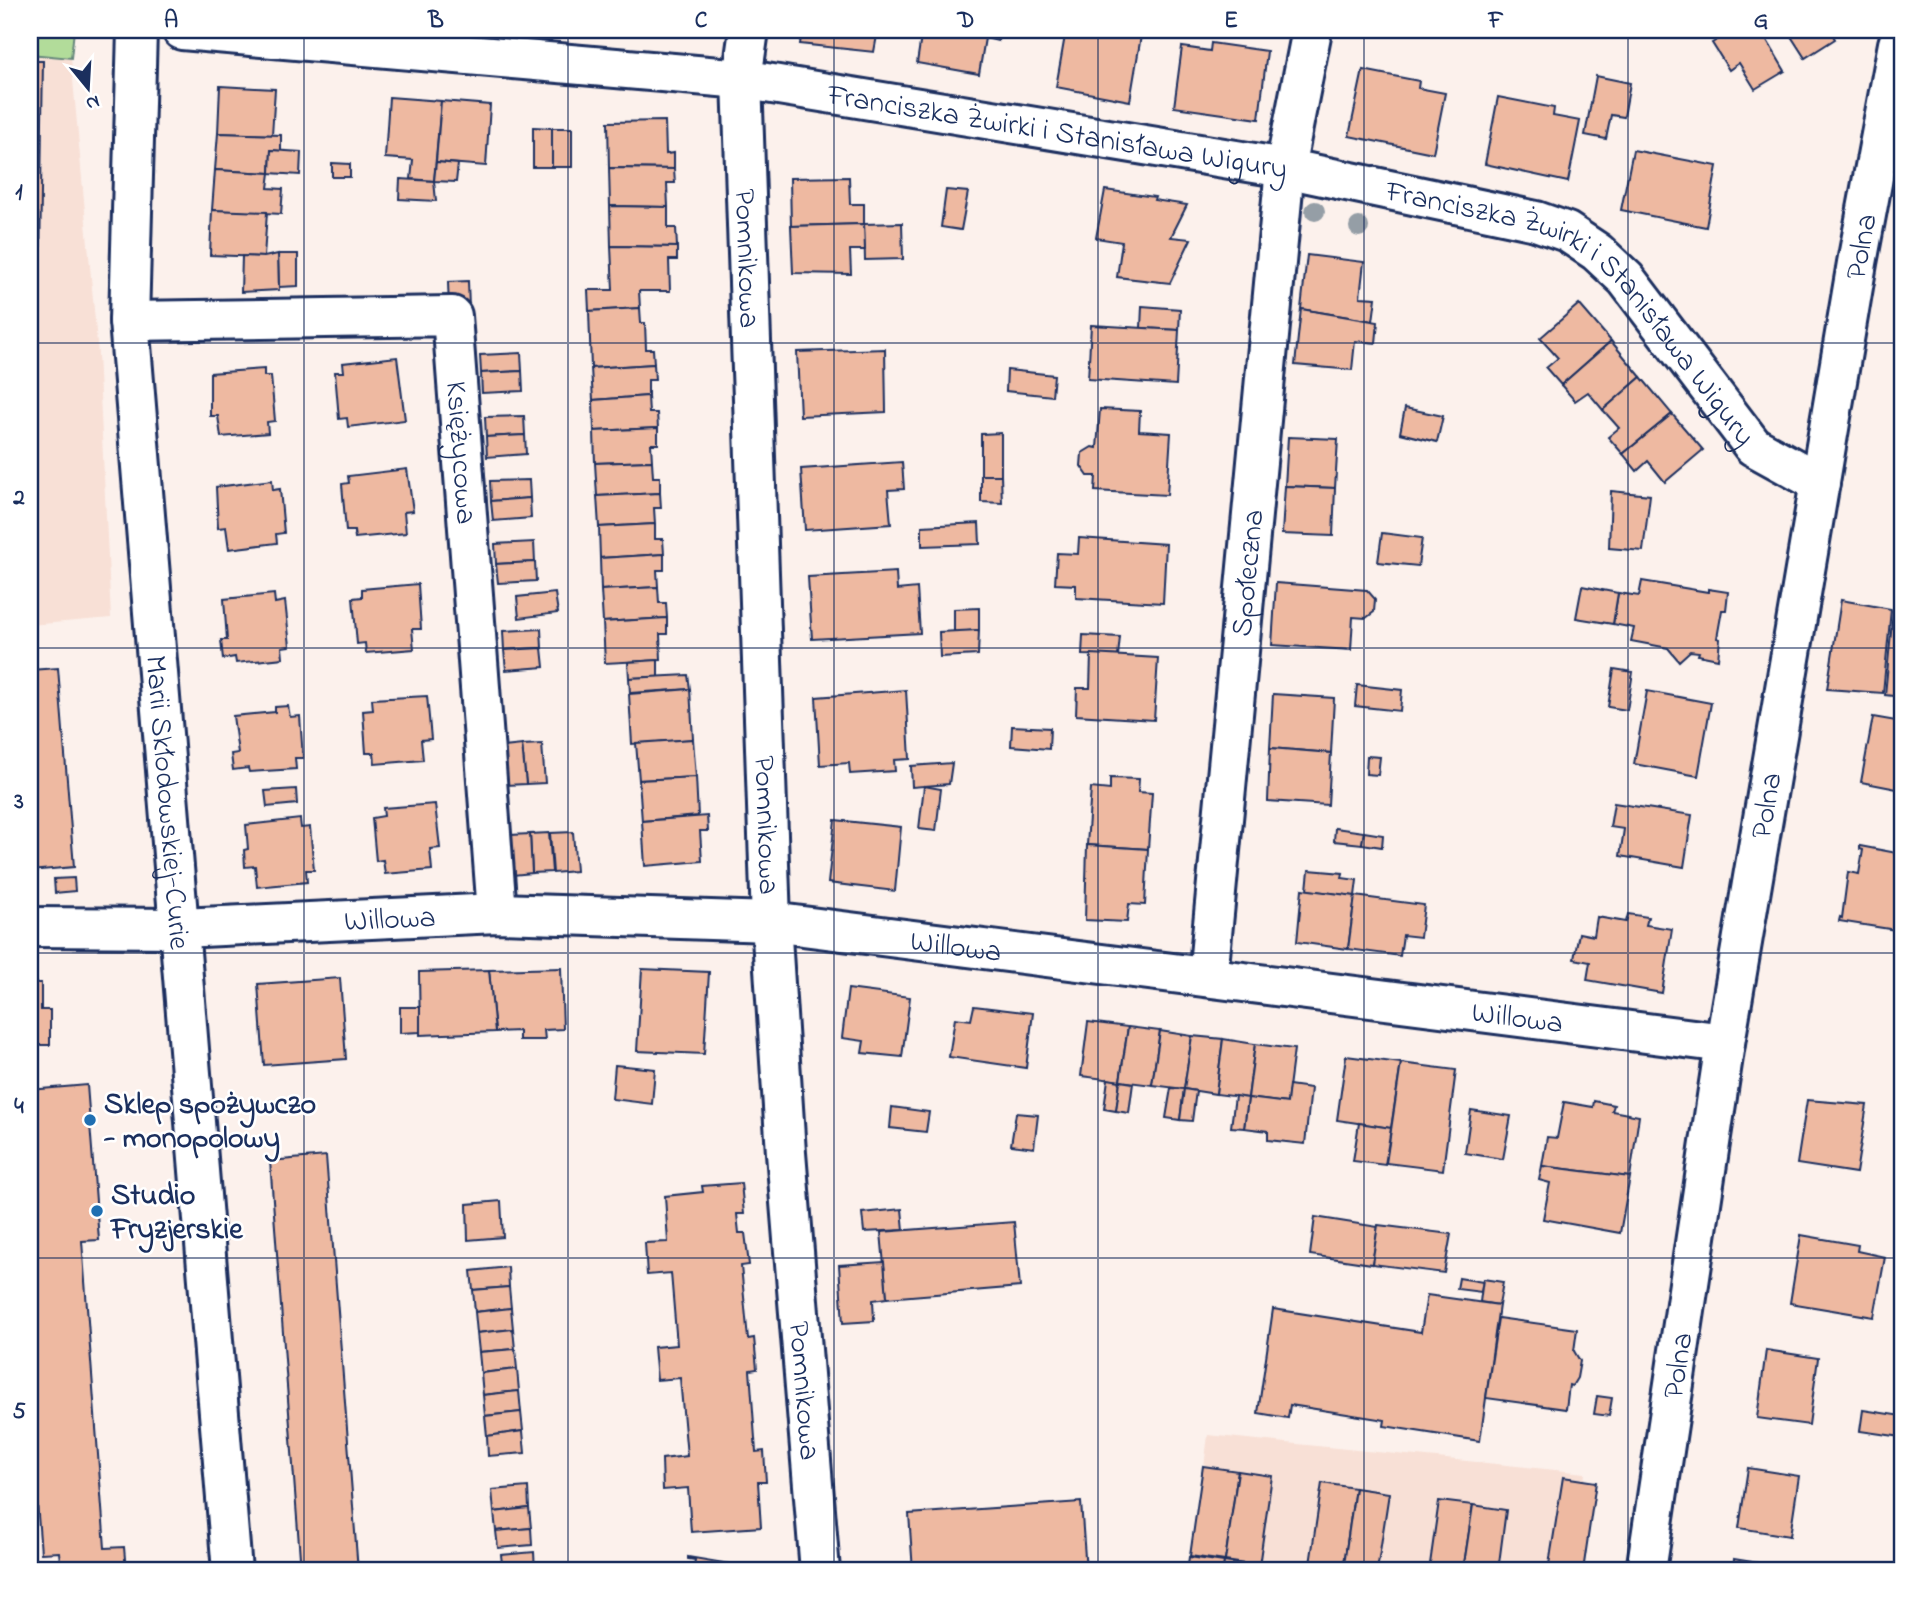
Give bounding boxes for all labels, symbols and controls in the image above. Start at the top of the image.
text: A [164,5,178,38]
text: B [427,5,444,38]
text: C [695,5,708,38]
text: D [957,5,974,38]
text: E [1224,5,1238,38]
text: F [1488,5,1504,38]
text: G [1754,5,1768,38]
north arrow [52,52,122,122]
street label: Franciszka Żwirki i Stanisława Wigury [823,74,1290,193]
text: N [82,87,103,117]
street label: Franciszka Żwirki i Stanisława Wigury [1381,171,1765,457]
text: 1 [15,177,23,210]
street label: Pomnikowa [721,188,770,329]
street label: Polna [1836,210,1891,283]
street label: Księżycowa [432,379,487,526]
text: 2 [12,482,25,515]
street label: Społeczna [1222,508,1277,639]
street label: Marii Skłodowskiej-Curie [132,654,200,952]
street label: Pomnikowa [740,755,789,896]
street label: Polna [1741,769,1795,842]
text: 3 [13,786,24,819]
street label: Willowa [343,897,437,945]
street label: Willowa [907,921,1004,976]
street label: Willowa [1469,992,1565,1047]
place label: Sklep spożywczo - monopolowy [103,1084,316,1162]
text: 4 [14,1091,24,1124]
marker: Sklep spożywczo - monopolowy [82,1112,98,1128]
place label: Studio Fryzjerskie [109,1175,244,1253]
marker: Studio Fryzjerskie [89,1203,105,1219]
street label: Pomnikowa [775,1320,830,1462]
street label: Polna [1653,1330,1706,1402]
text: 5 [12,1396,26,1429]

